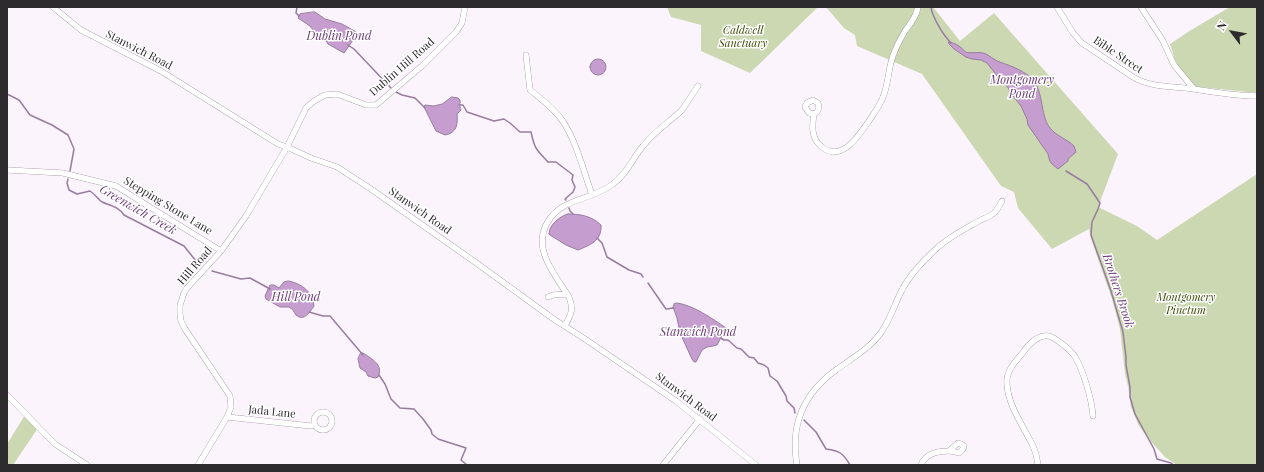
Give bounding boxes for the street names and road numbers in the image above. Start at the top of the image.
street label: Stanwich Road [103,28,175,72]
street label: Bible Street [1091,34,1145,76]
street label: Dublin Hill Road [367,35,437,99]
street label: Stepping Stone Lane [121,174,215,238]
street label: Stanwich Road [386,185,454,237]
street label: Hill Road [175,244,215,288]
street label: Stanwich Road [653,370,719,424]
street label: Jada Lane [248,403,296,421]

